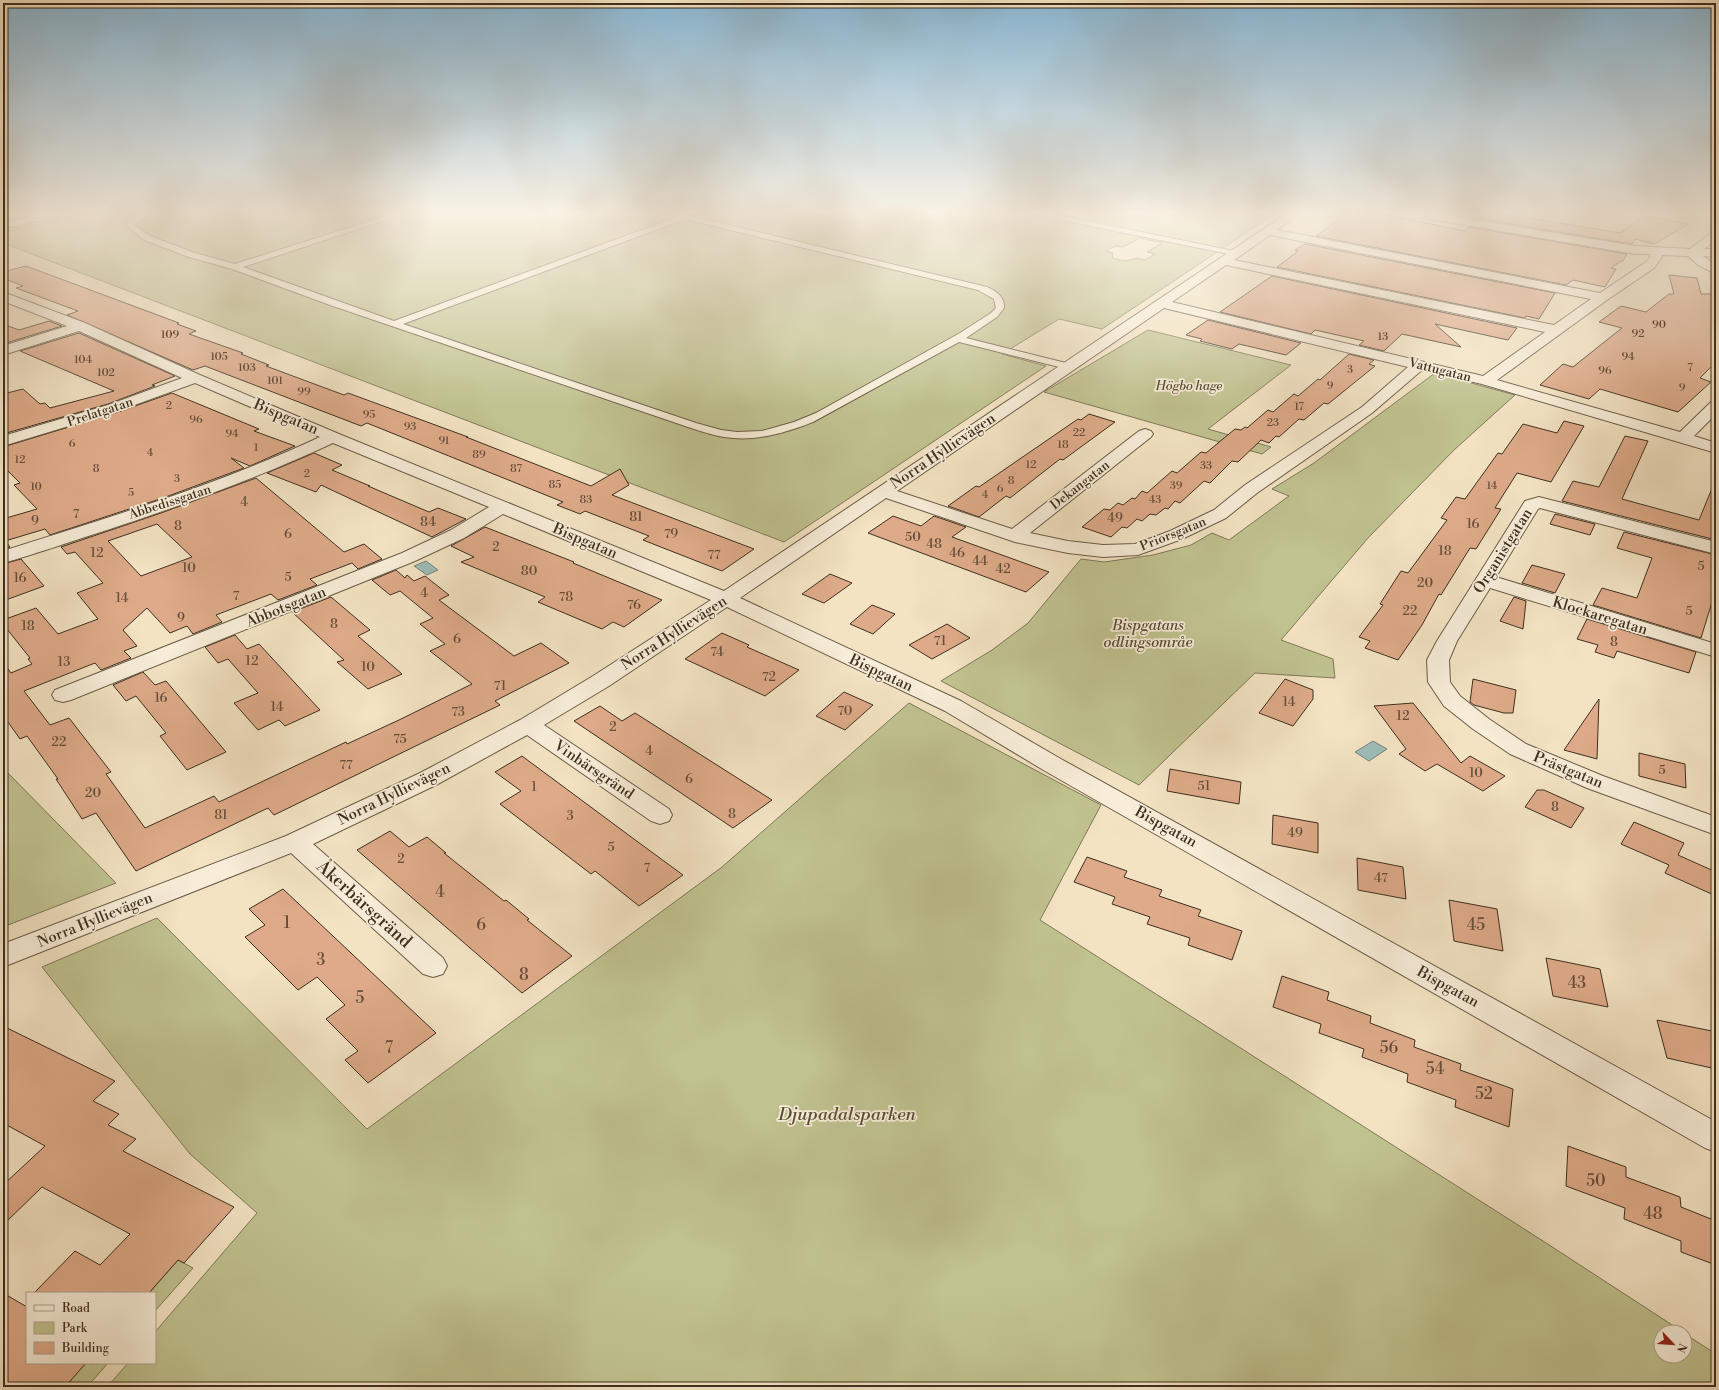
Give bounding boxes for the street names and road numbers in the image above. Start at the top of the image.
street label: Vattugatan [1406,354,1473,386]
street label: Prelatgatan [65,394,135,430]
street label: Bispgatan [250,395,321,439]
street label: Norra Hyllievägen [887,409,999,493]
street label: Dekangatan [1047,457,1113,513]
street label: Abbedissgatan [126,481,213,523]
street label: Organistgatan [1469,505,1537,597]
street label: Priorsgatan [1137,513,1209,555]
street label: Bispgatan [549,519,620,563]
street label: Abbotsgatan [242,582,329,632]
street label: Norra Hyllievägen [617,592,731,674]
street label: Klockaregatan [1550,592,1650,640]
street label: Bispgatan [845,650,916,696]
street label: Vinbärsgränd [549,736,638,804]
street label: Prästgatan [1530,747,1606,793]
street label: Norra Hyllievägen [335,759,453,829]
street label: Bispgatan [1131,802,1200,852]
street label: Åkerbärsgränd [311,854,417,954]
street label: Norra Hyllievägen [34,888,156,952]
street label: Bispgatan [1413,962,1482,1012]

